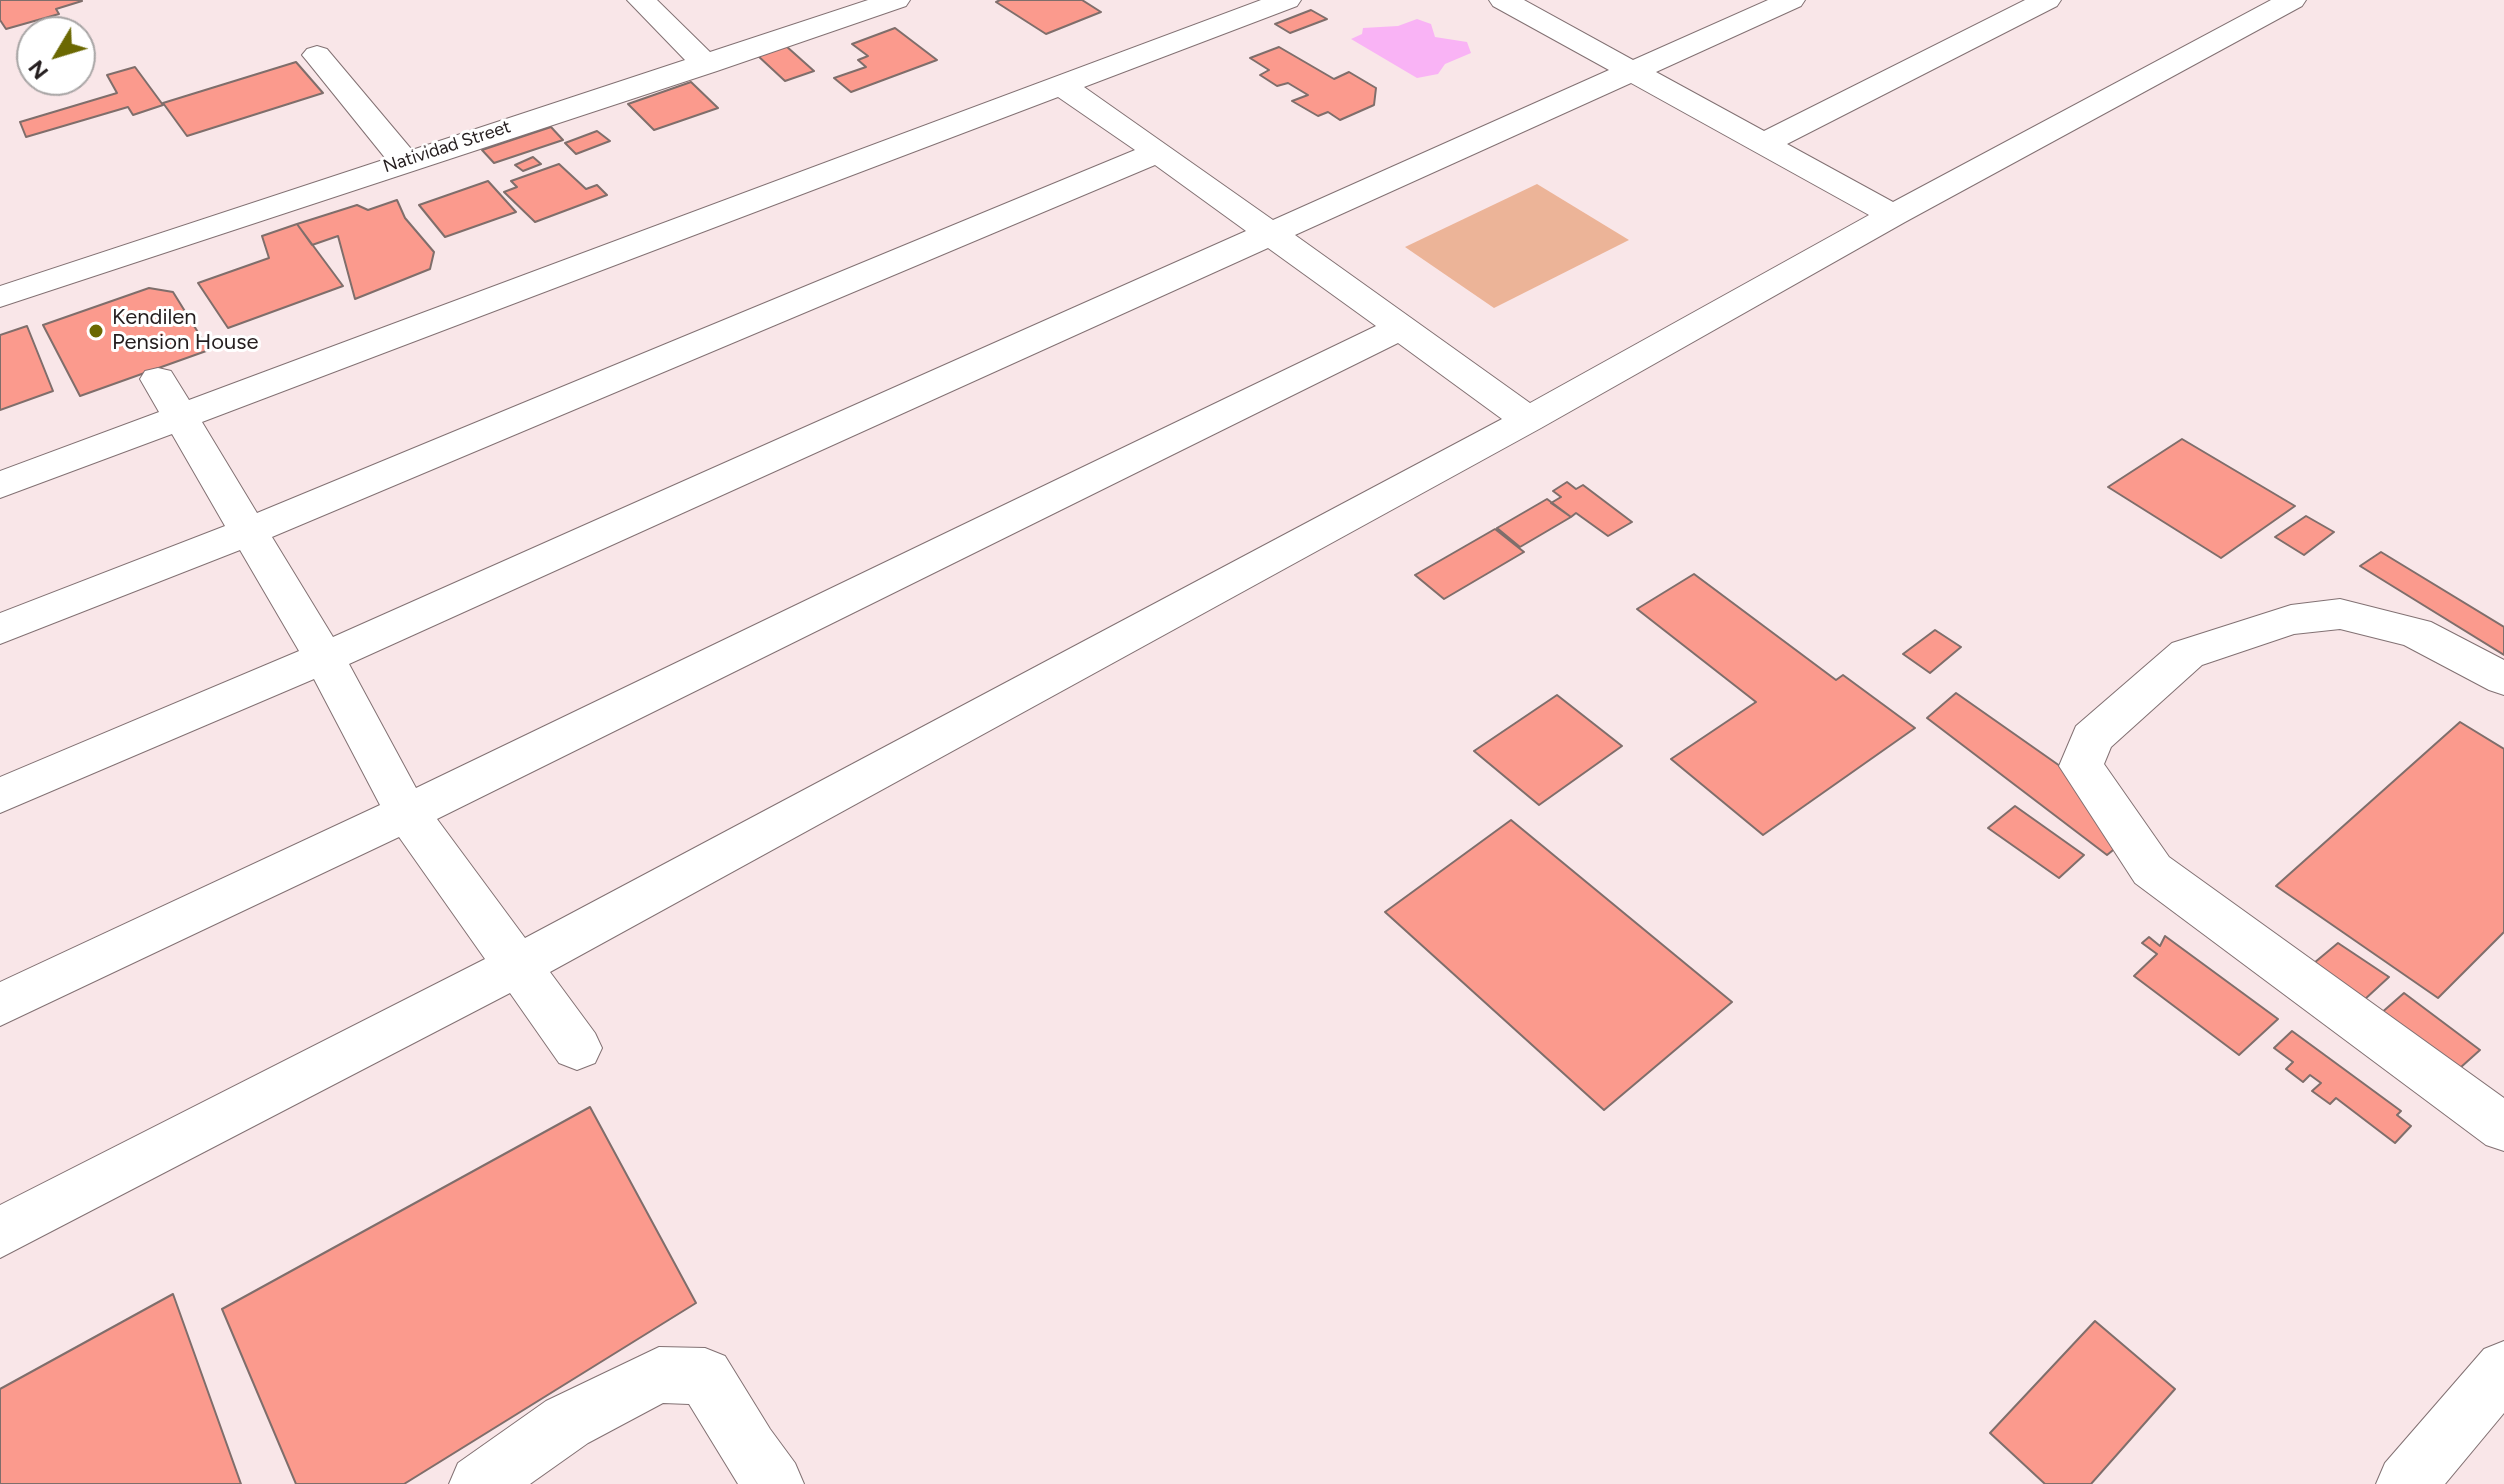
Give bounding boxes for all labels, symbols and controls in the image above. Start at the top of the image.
north arrow [16,16,96,96]
text: N [22,55,54,85]
street label: Natividad Street [381,116,513,178]
place label: Kendilen Pension House [112,305,258,356]
marker: Kendilen Pension House [87,322,105,340]

